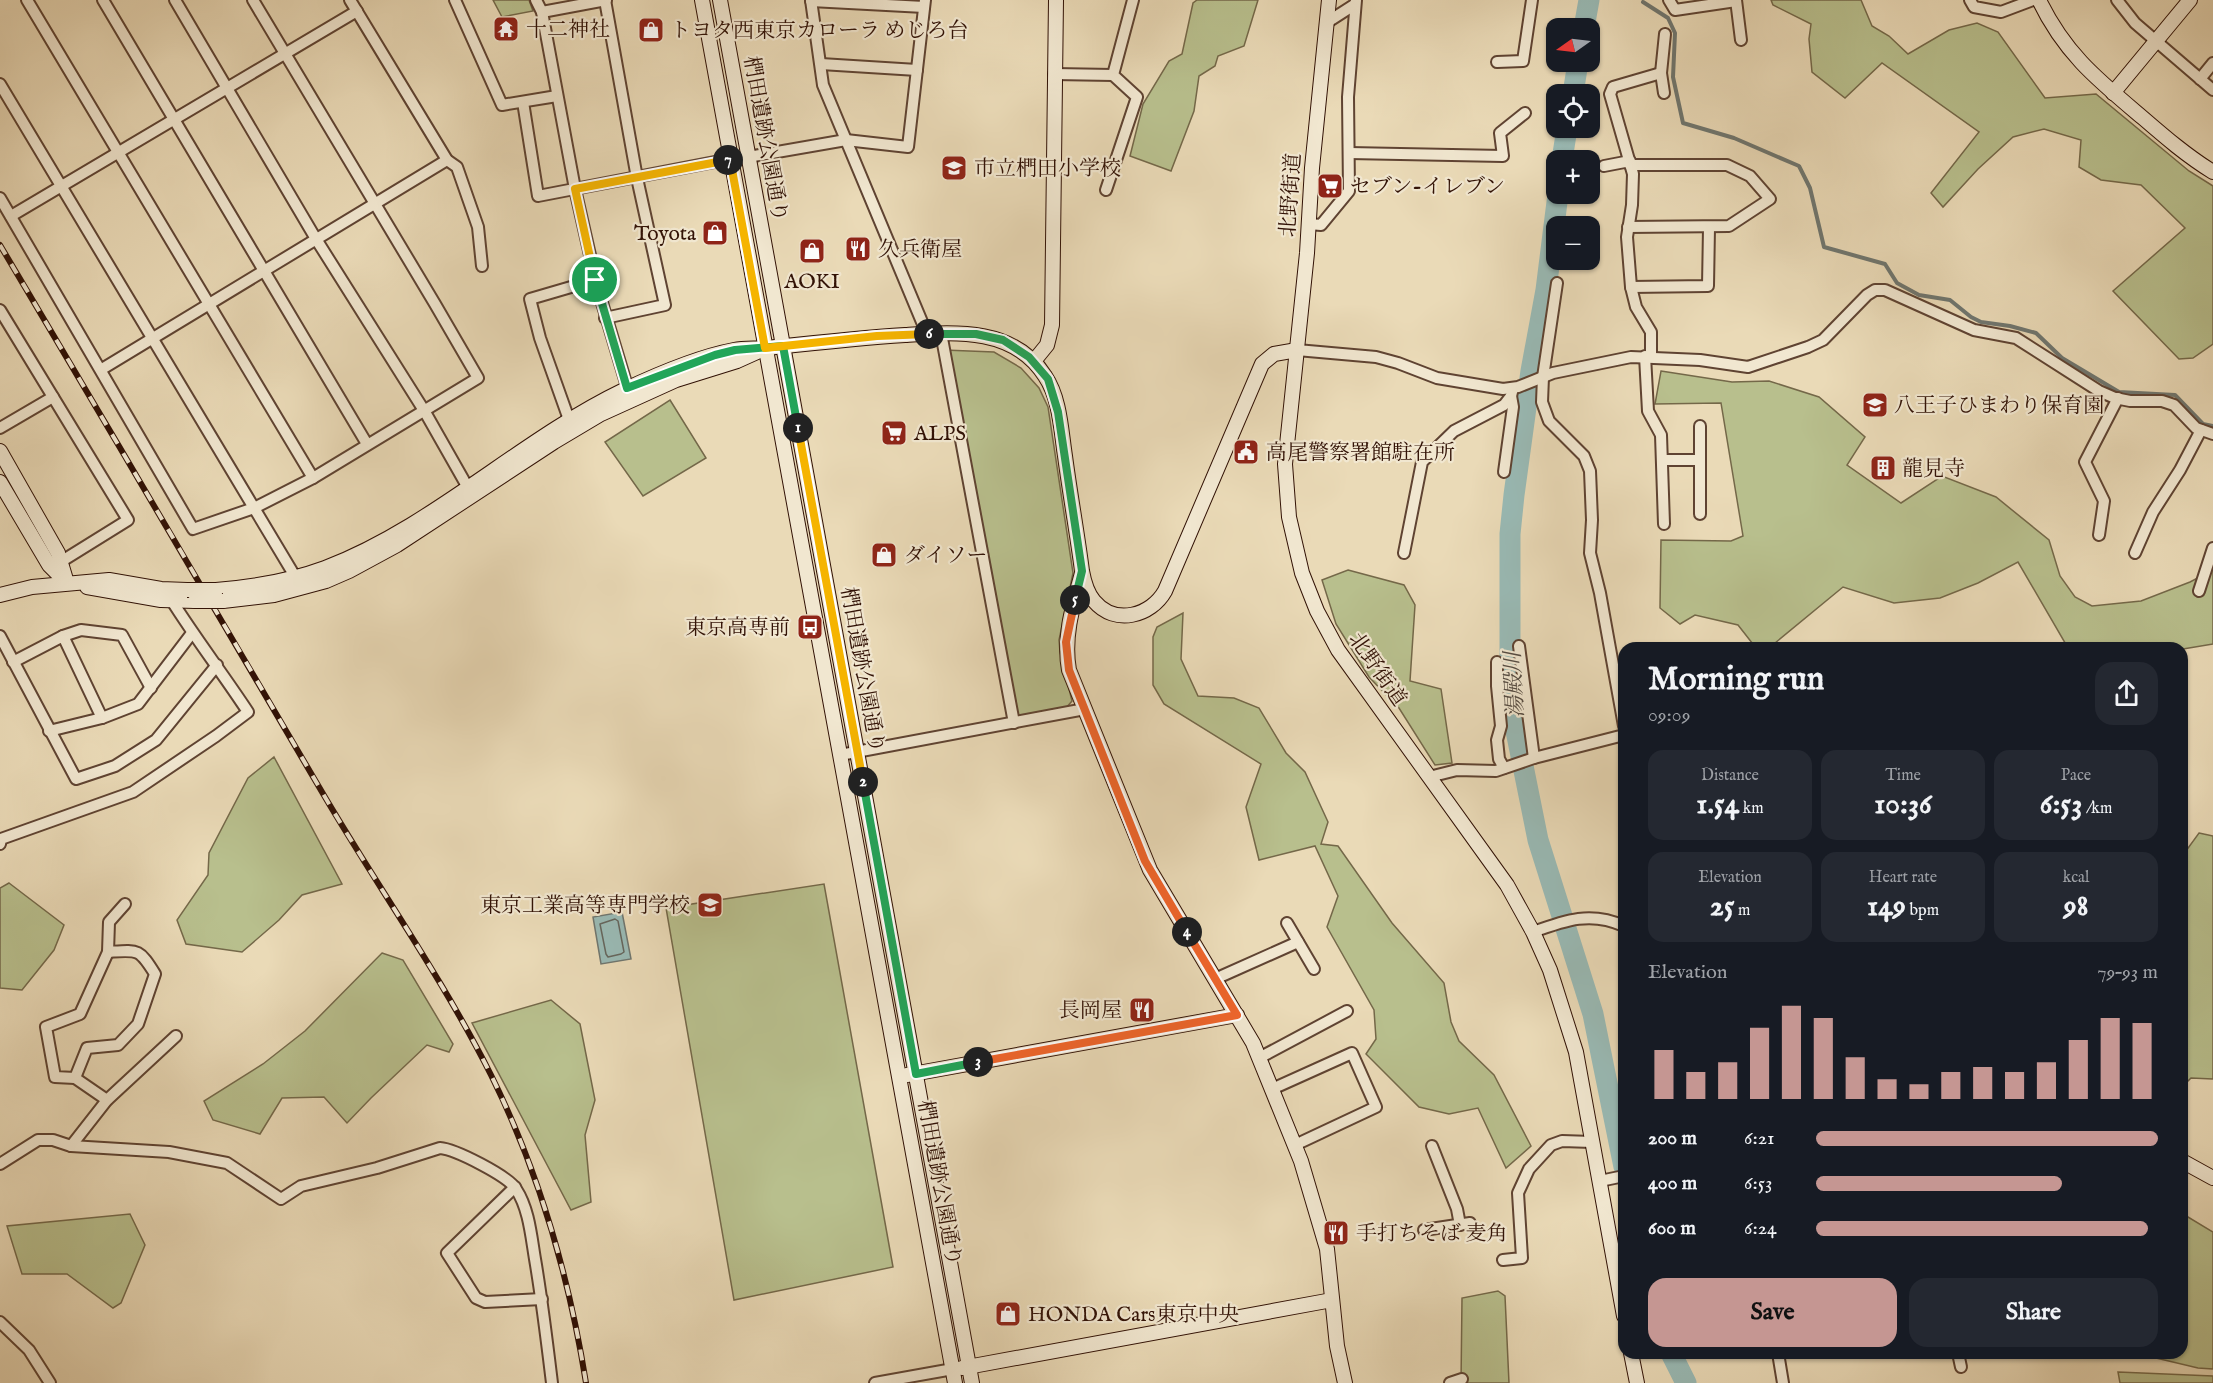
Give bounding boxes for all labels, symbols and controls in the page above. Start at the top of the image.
temple icon: 十二神社 [491,14,521,44]
shop icon: トヨタ西東京カローラ めじろ台 [636,15,666,45]
place label: 十二神社 [526,17,610,44]
place label: トヨタ西東京カローラ めじろ台 [670,18,969,45]
north arrow [1546,18,1600,72]
map controls [1546,18,1600,270]
street label: 椚田遺跡公園通り [737,54,792,224]
button: locate [1546,84,1600,138]
pin: 7 [713,145,743,175]
text: 7 [724,150,732,170]
button: + [1546,150,1600,204]
street label: 北野街道 [1275,152,1308,238]
school or university icon: 市立椚田小学校 [939,153,969,183]
place label: 市立椚田小学校 [974,156,1121,183]
supermarket icon: セブン-イレブン [1315,171,1345,201]
place label: セブン-イレブン [1350,174,1505,201]
button: − [1546,216,1600,270]
shop icon: Toyota [700,218,730,248]
place label: Toyota [634,221,697,248]
restaurant icon: 久兵衛屋 [843,234,873,264]
shop icon: AOKI [797,236,827,266]
place label: 久兵衛屋 [878,237,962,264]
pin [569,254,620,305]
icon: arrive [578,263,611,296]
place label: AOKI [783,269,840,296]
pin: 6 [914,319,944,349]
text: 6 [926,324,932,344]
school or university icon: 八王子ひまわり保育園 [1860,390,1890,420]
place label: 八王子ひまわり保育園 [1894,393,2104,420]
pin: 1 [783,413,813,443]
text: 1 [795,418,801,438]
supermarket icon: ALPS [879,418,909,448]
place label: ALPS [913,421,966,448]
public building icon: 高尾警察署館駐在所 [1231,437,1261,467]
place label: 高尾警察署館駐在所 [1266,440,1455,467]
building icon: 龍見寺 [1868,453,1898,483]
place label: 龍見寺 [1902,456,1965,483]
shop icon: ダイソー [869,540,899,570]
place label: ダイソー [904,543,988,570]
street label: 椚田遺跡公園通り [834,585,889,755]
pin: 5 [1060,585,1090,615]
text: 5 [1072,590,1078,610]
bus stop icon: 東京高専前 [795,612,825,642]
place label: 東京高専前 [685,615,790,642]
street label: 北野街道 [1342,628,1412,712]
water label: 湯殿川 [1499,649,1531,719]
text: Morning run [1648,659,1824,701]
button: share [2095,662,2158,725]
text: 09:09 [1648,703,1690,728]
text: Distance [1701,766,1759,786]
text: Time [1885,766,1921,786]
text: Pace [2061,766,2091,786]
pin: 2 [848,767,878,797]
text: 2 [859,772,867,792]
text: 1.54 [1696,786,1739,824]
text: 10:36 [1874,786,1932,824]
text: 6:53 [2040,786,2082,824]
text: km [1739,799,1764,819]
text: /km [2082,799,2112,819]
text: Elevation [1698,868,1762,888]
text: Heart rate [1869,868,1937,888]
text: kcal [2063,868,2089,888]
text: 25 [1710,888,1735,926]
text: 149 [1867,888,1906,926]
text: 98 [2064,888,2088,926]
school or university icon: 東京工業高等専門学校 [695,890,725,920]
place label: 東京工業高等専門学校 [480,893,690,920]
text: m [1735,901,1750,921]
text: bpm [1906,901,1939,921]
pin: 4 [1172,917,1202,947]
text: 4 [1183,922,1191,942]
text: Elevation [1648,960,1727,985]
text: 79–93 m [2097,960,2158,985]
restaurant icon: 長岡屋 [1127,995,1157,1025]
place label: 長岡屋 [1059,998,1122,1025]
pin: 3 [963,1047,993,1077]
text: 3 [975,1052,981,1072]
street label: 椚田遺跡公園通り [911,1098,966,1268]
text: 200 m [1648,1126,1697,1151]
text: 6:21 [1744,1126,1775,1151]
text: 400 m [1648,1171,1697,1196]
text: 6:53 [1744,1171,1772,1196]
text: 600 m [1648,1216,1696,1241]
text: 6:24 [1744,1216,1777,1241]
restaurant icon: 手打ちそば 麦角 [1321,1218,1351,1248]
place label: 手打ちそば 麦角 [1356,1221,1508,1248]
button: Save [1648,1278,1897,1347]
button: Share [1909,1278,2158,1347]
shop icon: HONDA Cars東京中央 [993,1299,1023,1329]
place label: HONDA Cars東京中央 [1028,1302,1240,1329]

